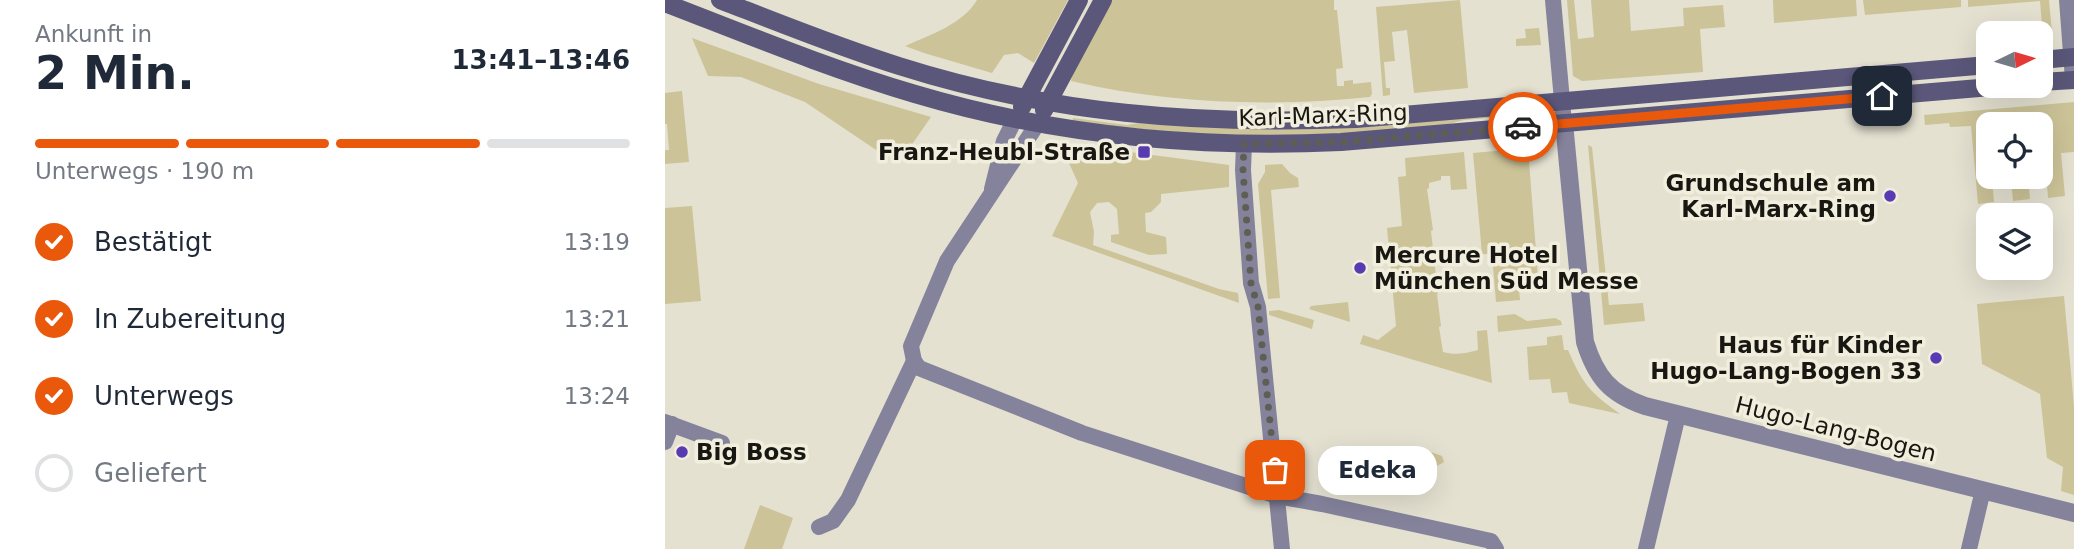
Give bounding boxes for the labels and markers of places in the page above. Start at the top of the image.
pin [1852,66,1912,126]
place label: Franz-Heubl-Straße [878,139,1130,165]
marker: Franz-Heubl-Straße [1136,144,1152,160]
place label: Grundschule am Karl-Marx-Ring [1666,170,1876,222]
marker: Grundschule am Karl-Marx-Ring [1882,188,1898,204]
place label: Mercure Hotel München Süd Messe [1374,242,1639,294]
marker: Mercure Hotel München Süd Messe [1352,260,1368,276]
place label: Haus für Kinder Hugo-Lang-Bogen 33 [1650,332,1923,384]
marker: Haus für Kinder Hugo-Lang-Bogen 33 [1928,350,1944,366]
place label: Big Boss [696,439,807,465]
pin [1245,440,1305,500]
marker: Big Boss [674,444,690,460]
callout: Edeka [1317,446,1436,494]

